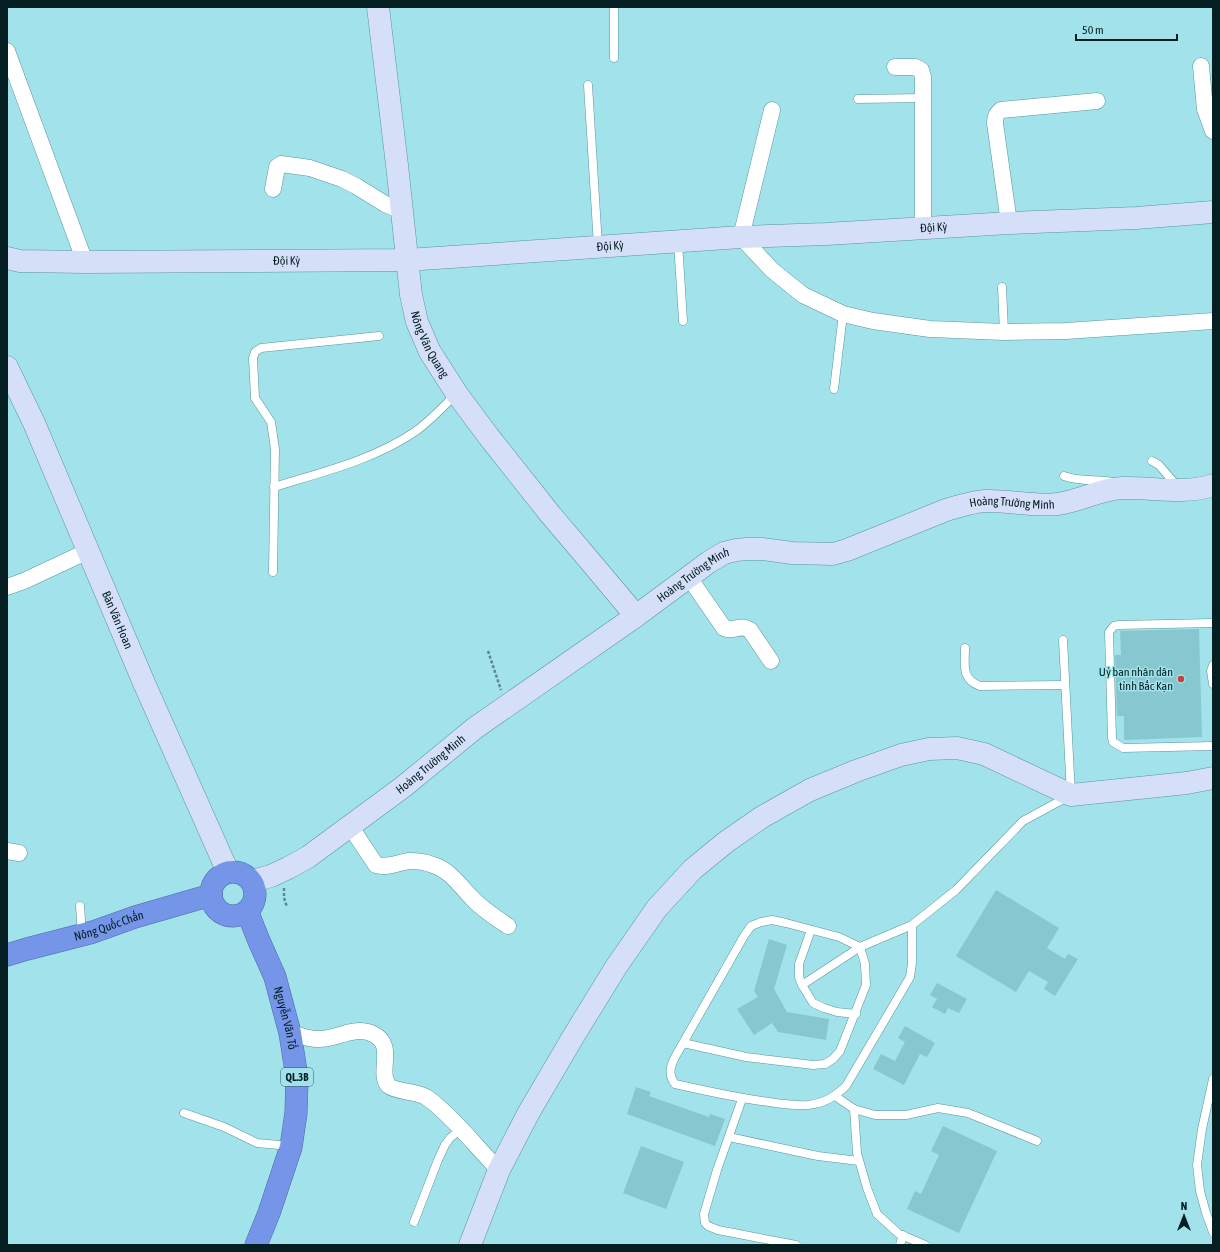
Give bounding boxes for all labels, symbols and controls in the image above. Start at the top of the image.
scale bar [1076,16,1177,42]
text: 50 m [1082,23,1104,37]
street label: Đội Kỳ [920,220,948,235]
street label: Đội Kỳ [596,238,624,254]
street label: Đội Kỳ [273,254,300,268]
street label: Nông Văn Quang [408,309,452,381]
street label: Hoàng Trường Minh [968,494,1055,512]
street label: Hoàng Trường Minh [654,545,731,605]
street label: Bàn Văn Hoan [99,589,136,651]
place label: Uỷ ban nhân dân tỉnh Bắc Kạn [1099,665,1173,693]
marker: Uỷ ban nhân dân tỉnh Bắc Kạn [1176,674,1186,684]
street label: Hoàng Trường Minh [393,732,468,797]
street label: Nông Quốc Chấn [73,908,145,944]
street label: Nguyễn Văn Tố [271,985,300,1051]
road number: QL.3B [281,1068,313,1086]
north arrow [1164,1196,1204,1236]
text: N [1181,1200,1187,1212]

